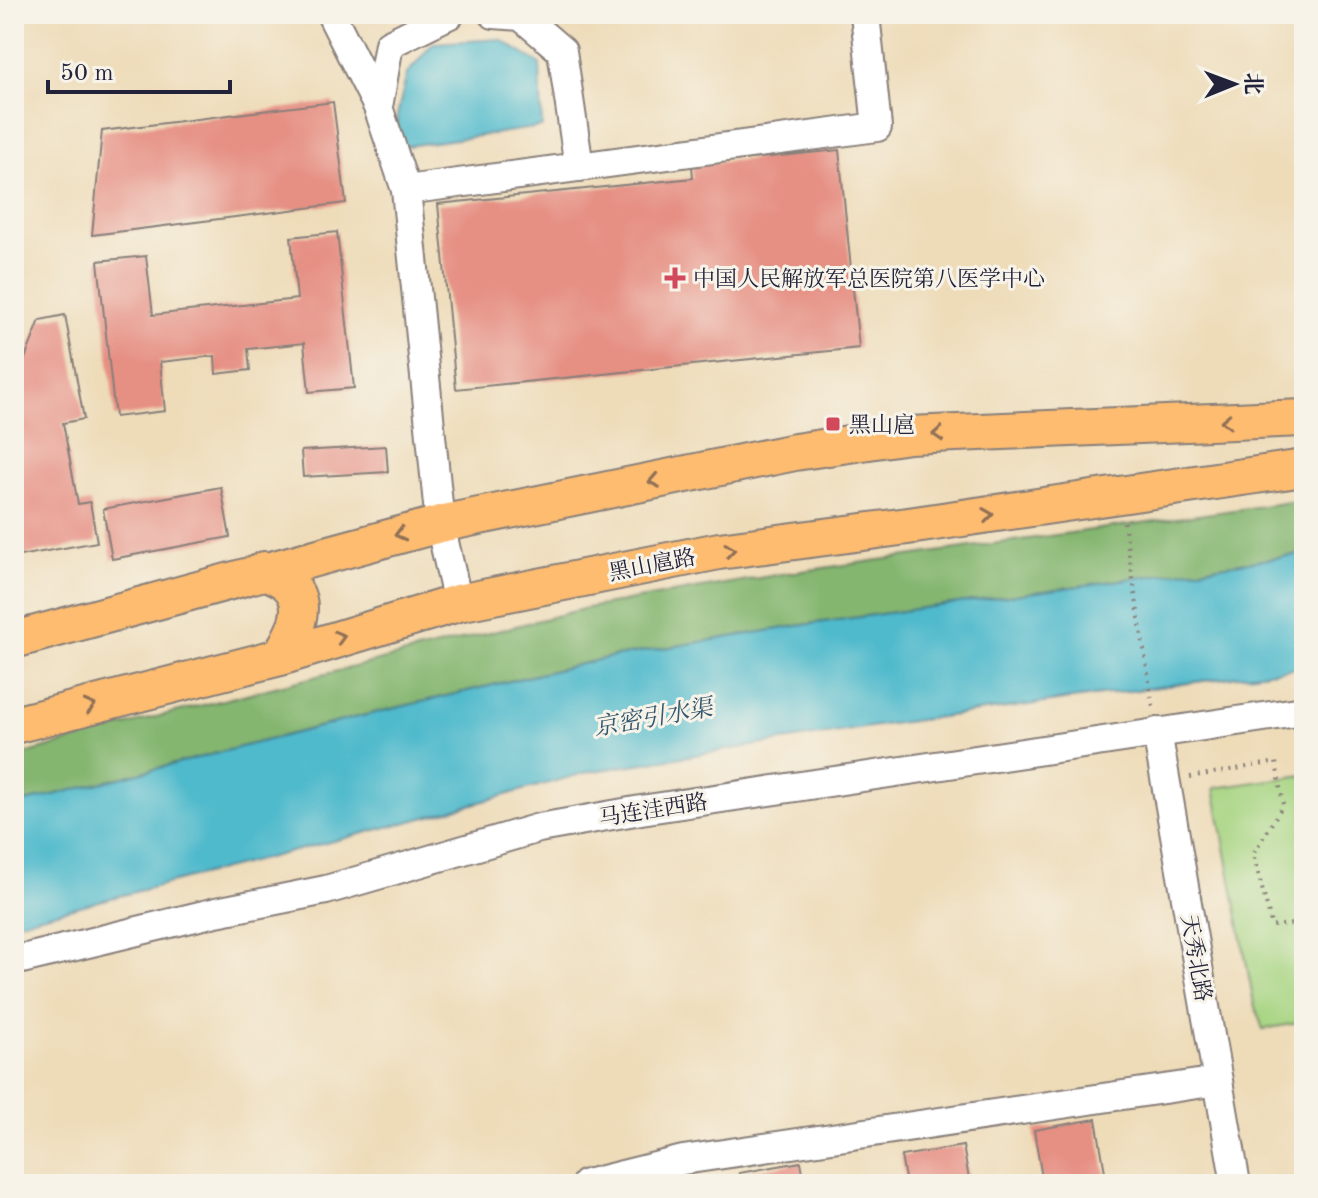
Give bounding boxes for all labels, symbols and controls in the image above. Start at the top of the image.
scale bar [48,44,230,94]
north arrow [1194,44,1274,124]
text: 50 m [60,62,114,86]
text: 北 [1241,72,1264,95]
marker: 中国人民解放军总医院第八医学中心 [664,267,686,289]
place label: 中国人民解放军总医院第八医学中心 [693,267,1045,291]
one-way arrow [1219,412,1232,429]
place label: 黑山扈 [849,413,915,437]
marker: 黑山扈 [824,415,842,433]
one-way arrow [931,425,944,442]
one-way arrow [648,471,661,488]
one-way arrow [981,507,995,524]
one-way arrow [394,525,408,541]
one-way arrow [723,542,737,559]
street label: 黑山扈路 [607,545,698,585]
one-way arrow [333,630,347,646]
water label: 京密引水渠 [592,693,717,741]
one-way arrow [82,698,96,715]
street label: 马连洼西路 [597,790,709,830]
street label: 天秀北路 [1177,913,1215,1004]

